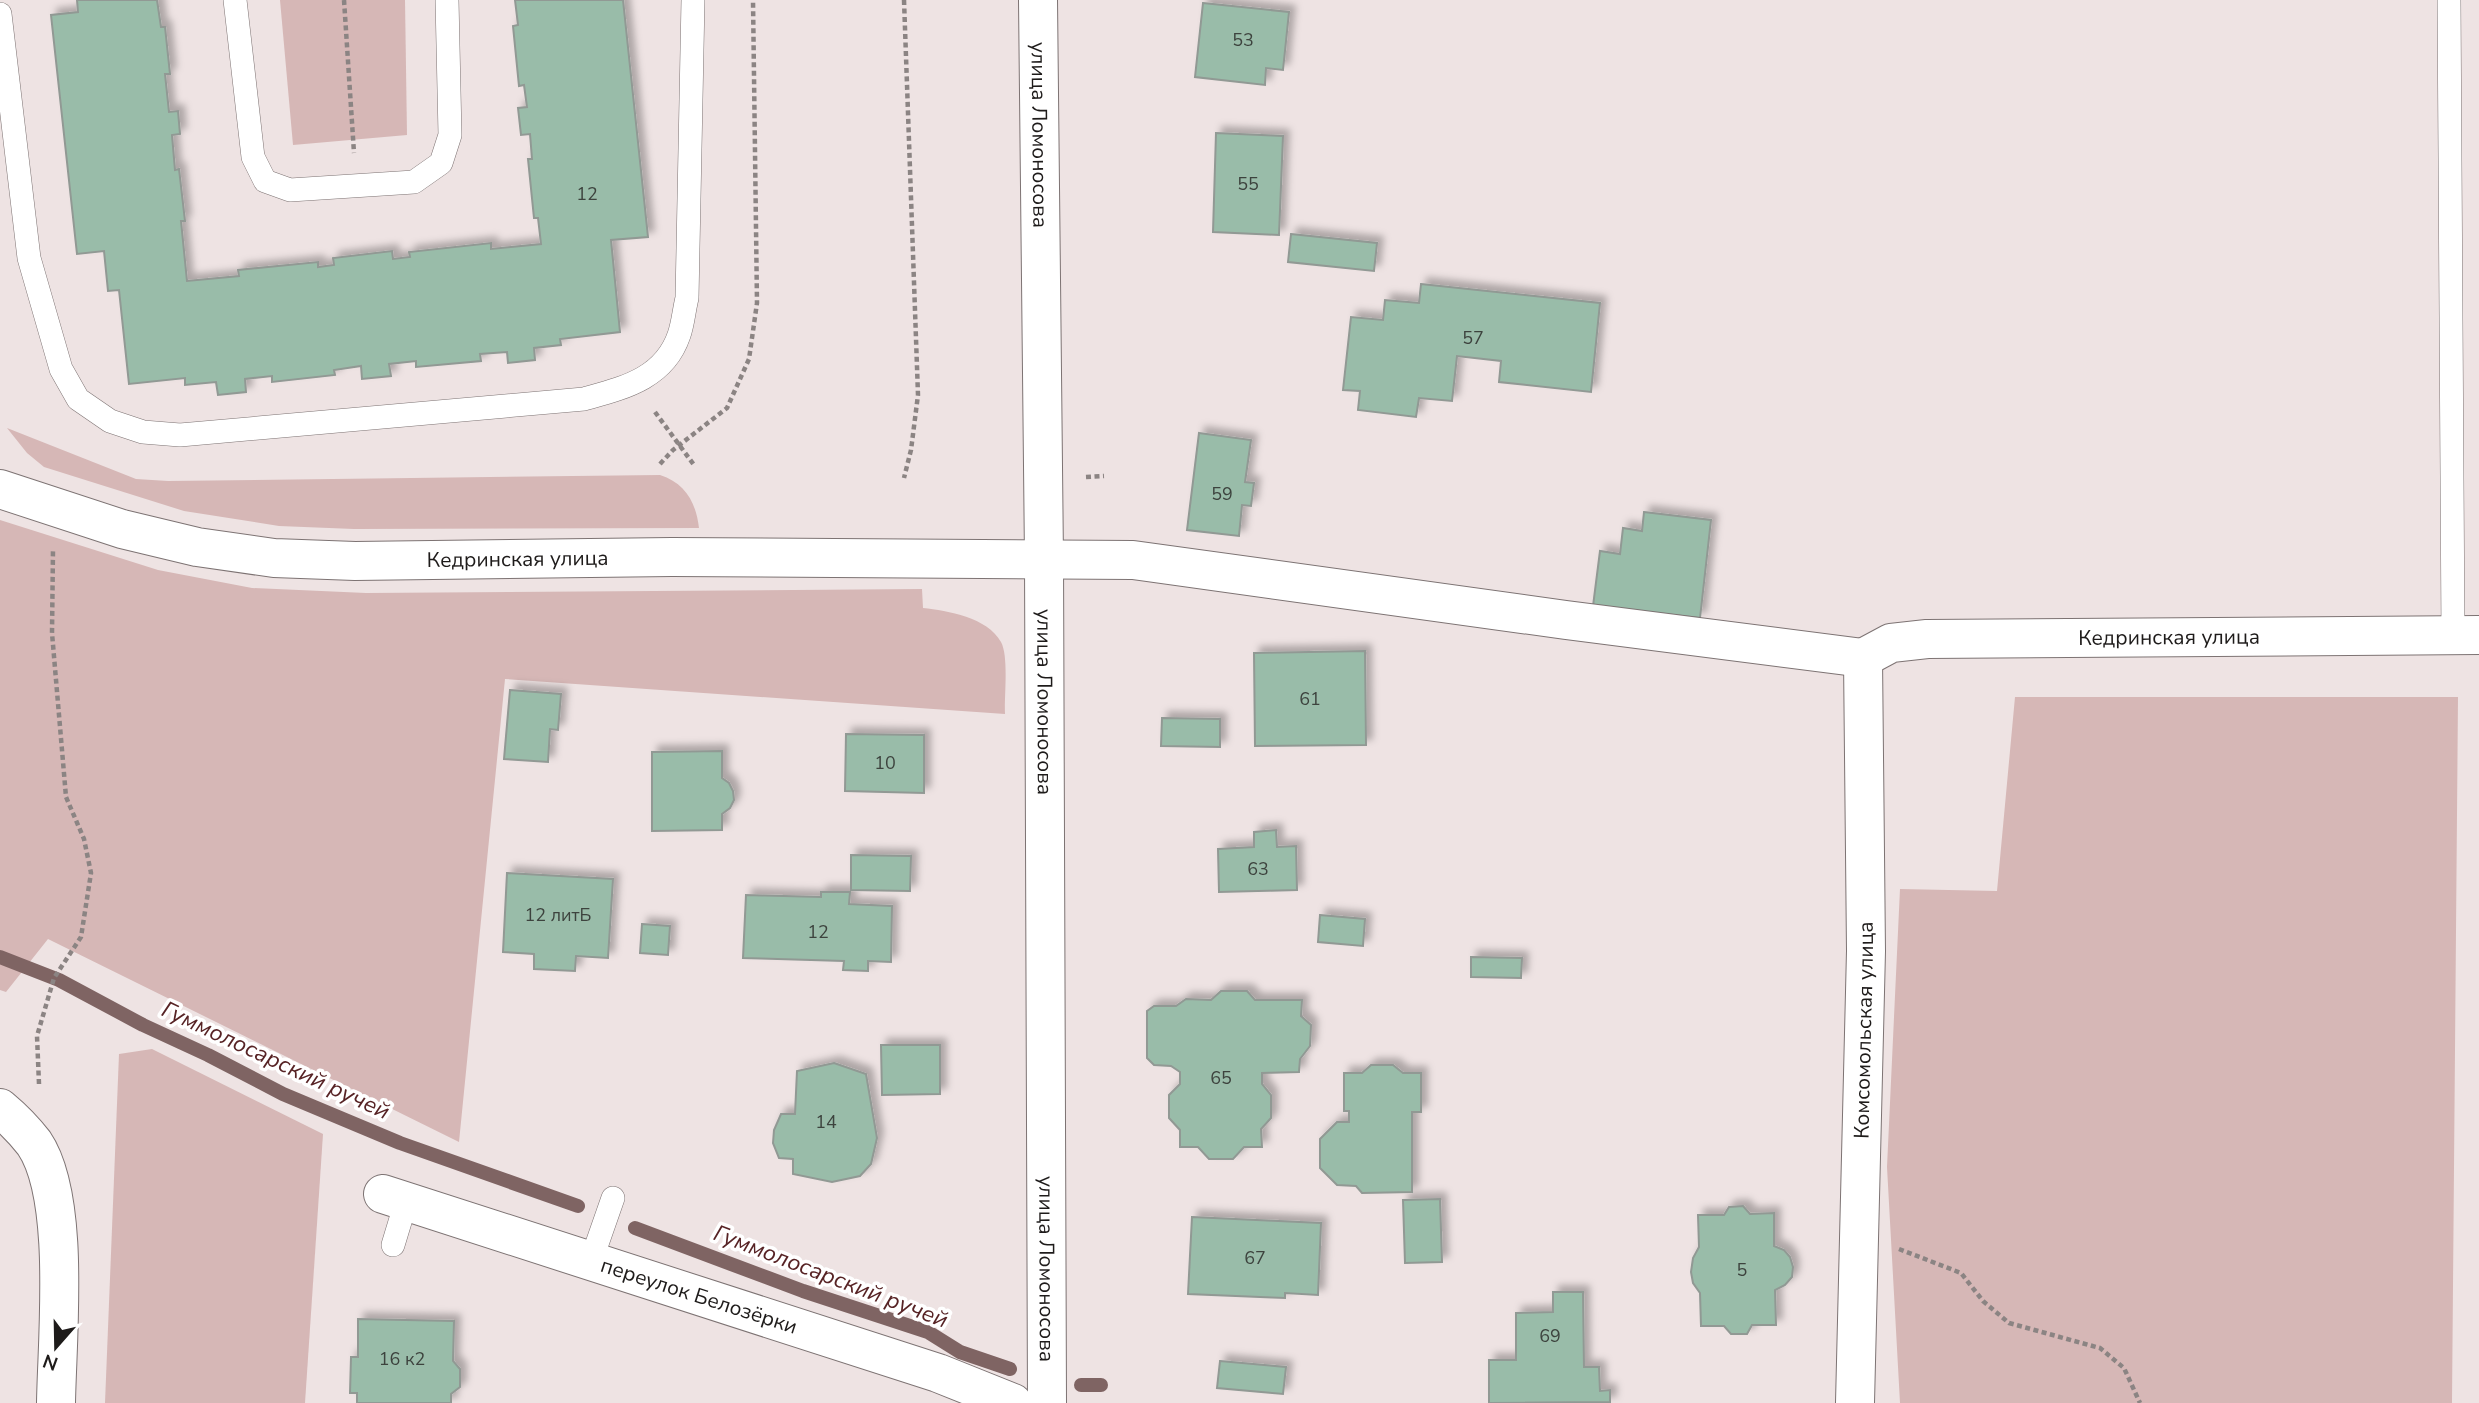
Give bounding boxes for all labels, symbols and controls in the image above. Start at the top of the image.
house number: 53 [1232,28,1254,52]
street label: улица Ломоносова [1024,42,1054,228]
house number: 55 [1237,172,1259,196]
house number: 12 [576,182,598,206]
house number: 57 [1462,326,1484,350]
house number: 59 [1211,482,1233,506]
street label: Кедринская улица [427,544,609,574]
street label: улица Ломоносова [1030,609,1059,795]
street label: Кедринская улица [2078,623,2260,652]
house number: 61 [1299,687,1321,711]
house number: 10 [874,751,896,775]
house number: 63 [1247,857,1269,881]
house number: 12 литБ [525,903,592,927]
house number: 12 [807,920,829,944]
street label: Комсомольская улица [1847,921,1880,1139]
water label: Гуммолосарский ручей [157,994,395,1127]
house number: 65 [1210,1066,1232,1090]
house number: 14 [815,1110,837,1134]
street label: улица Ломоносова [1032,1176,1061,1362]
water label: Гуммолосарский ручей [709,1217,952,1335]
house number: 67 [1244,1246,1266,1270]
street label: переулок Белозёрки [597,1251,801,1341]
house number: 5 [1737,1258,1747,1282]
north arrow [21,1312,91,1382]
house number: 69 [1539,1324,1561,1348]
text: N [39,1347,62,1377]
house number: 16 к2 [379,1347,425,1371]

